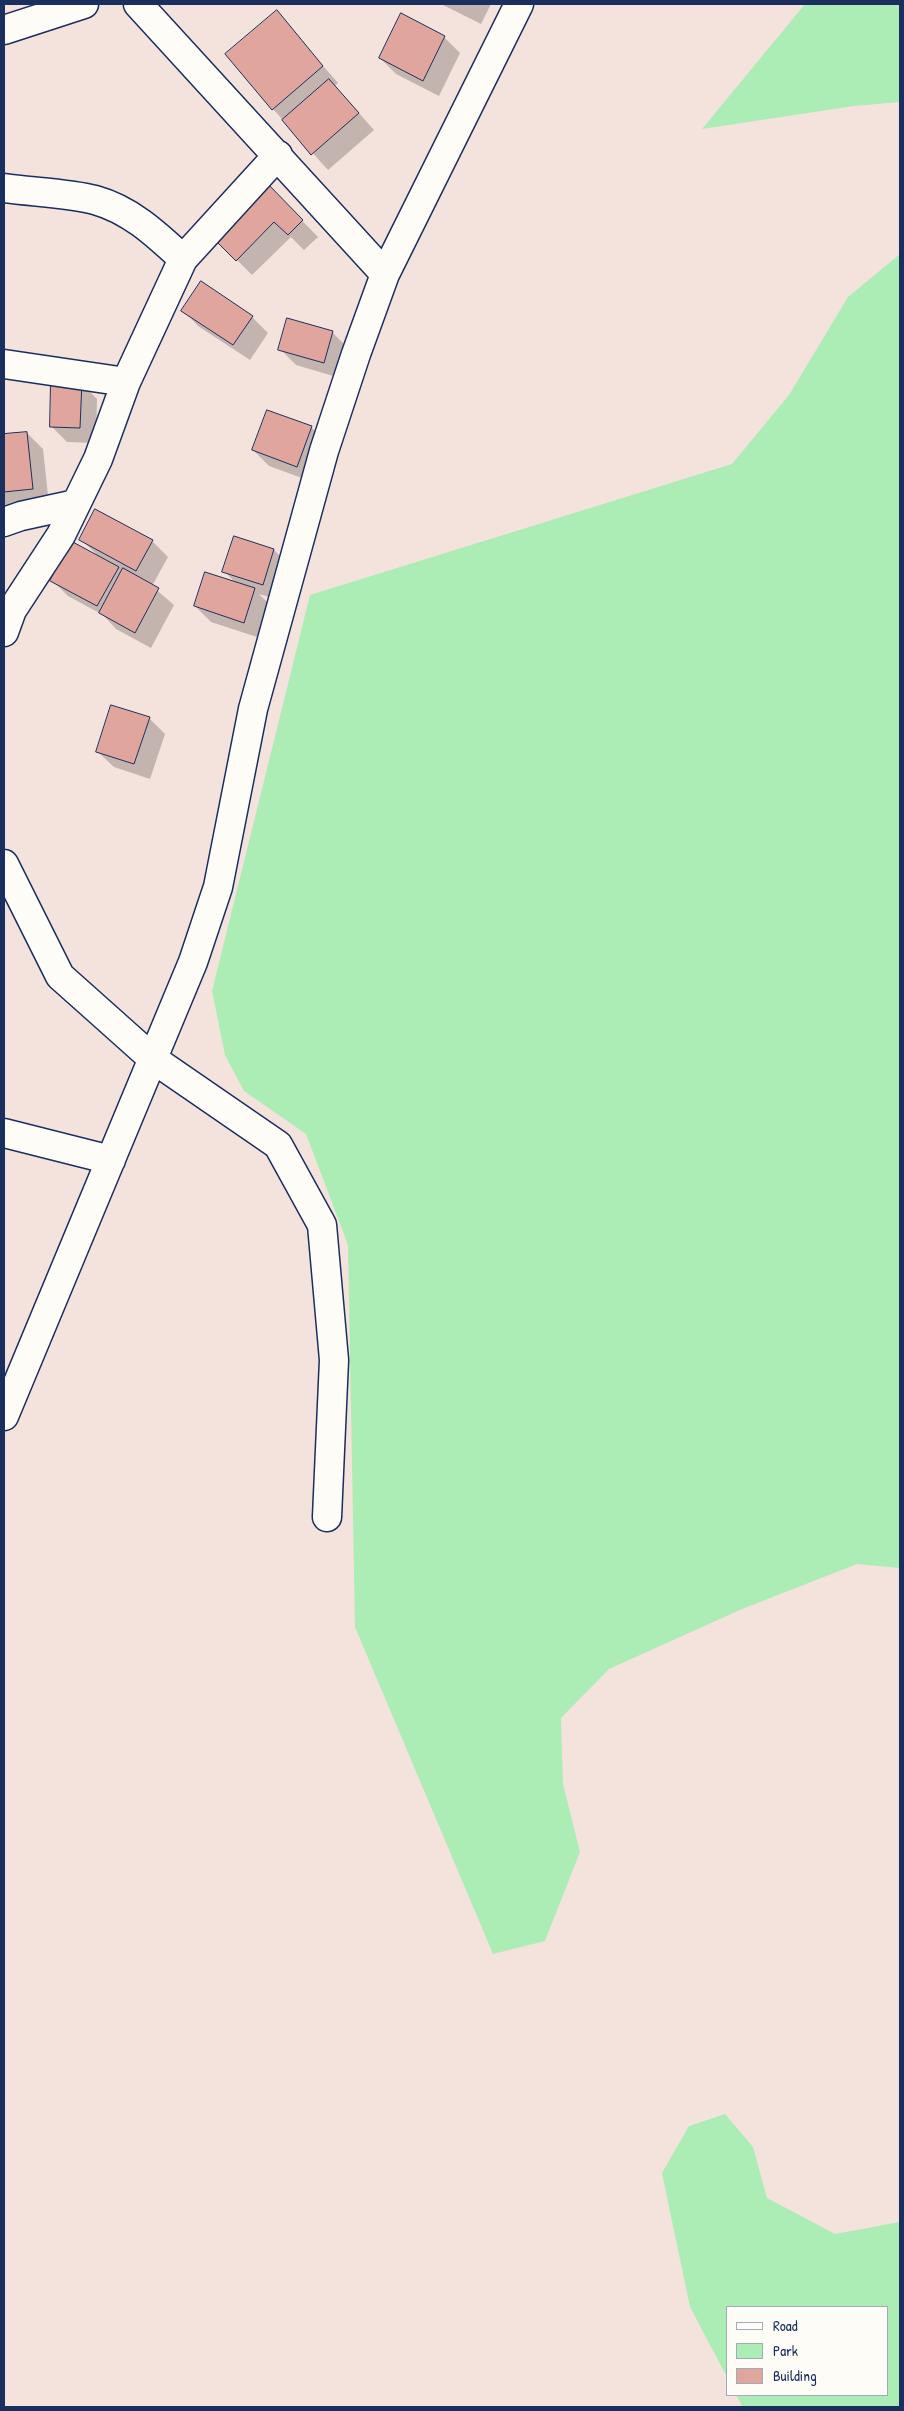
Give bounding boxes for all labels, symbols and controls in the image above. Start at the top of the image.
legend [726,2306,889,2396]
text: Road [773,2315,798,2336]
text: Park [773,2340,798,2361]
text: Building [773,2365,817,2386]

